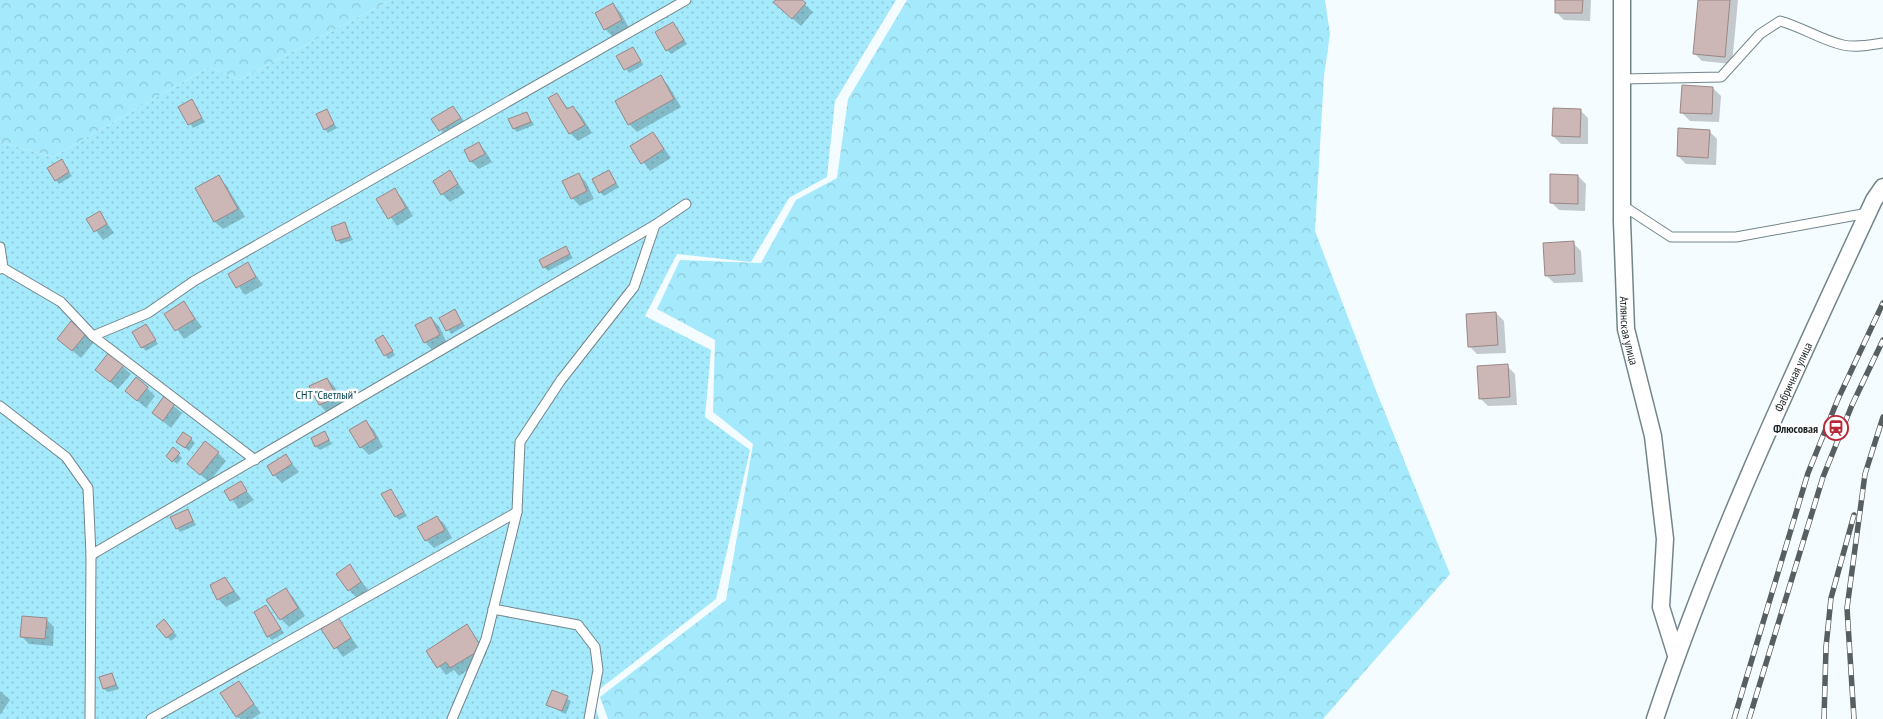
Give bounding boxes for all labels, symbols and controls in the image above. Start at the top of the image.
street label: Атлянская улица [1617,296,1642,367]
street label: Фабричная улица [1770,339,1815,414]
park label: СНТ "Светлый" [296,387,356,402]
station icon: Флюсовая [1823,415,1849,441]
place label: Флюсовая [1773,421,1818,436]

